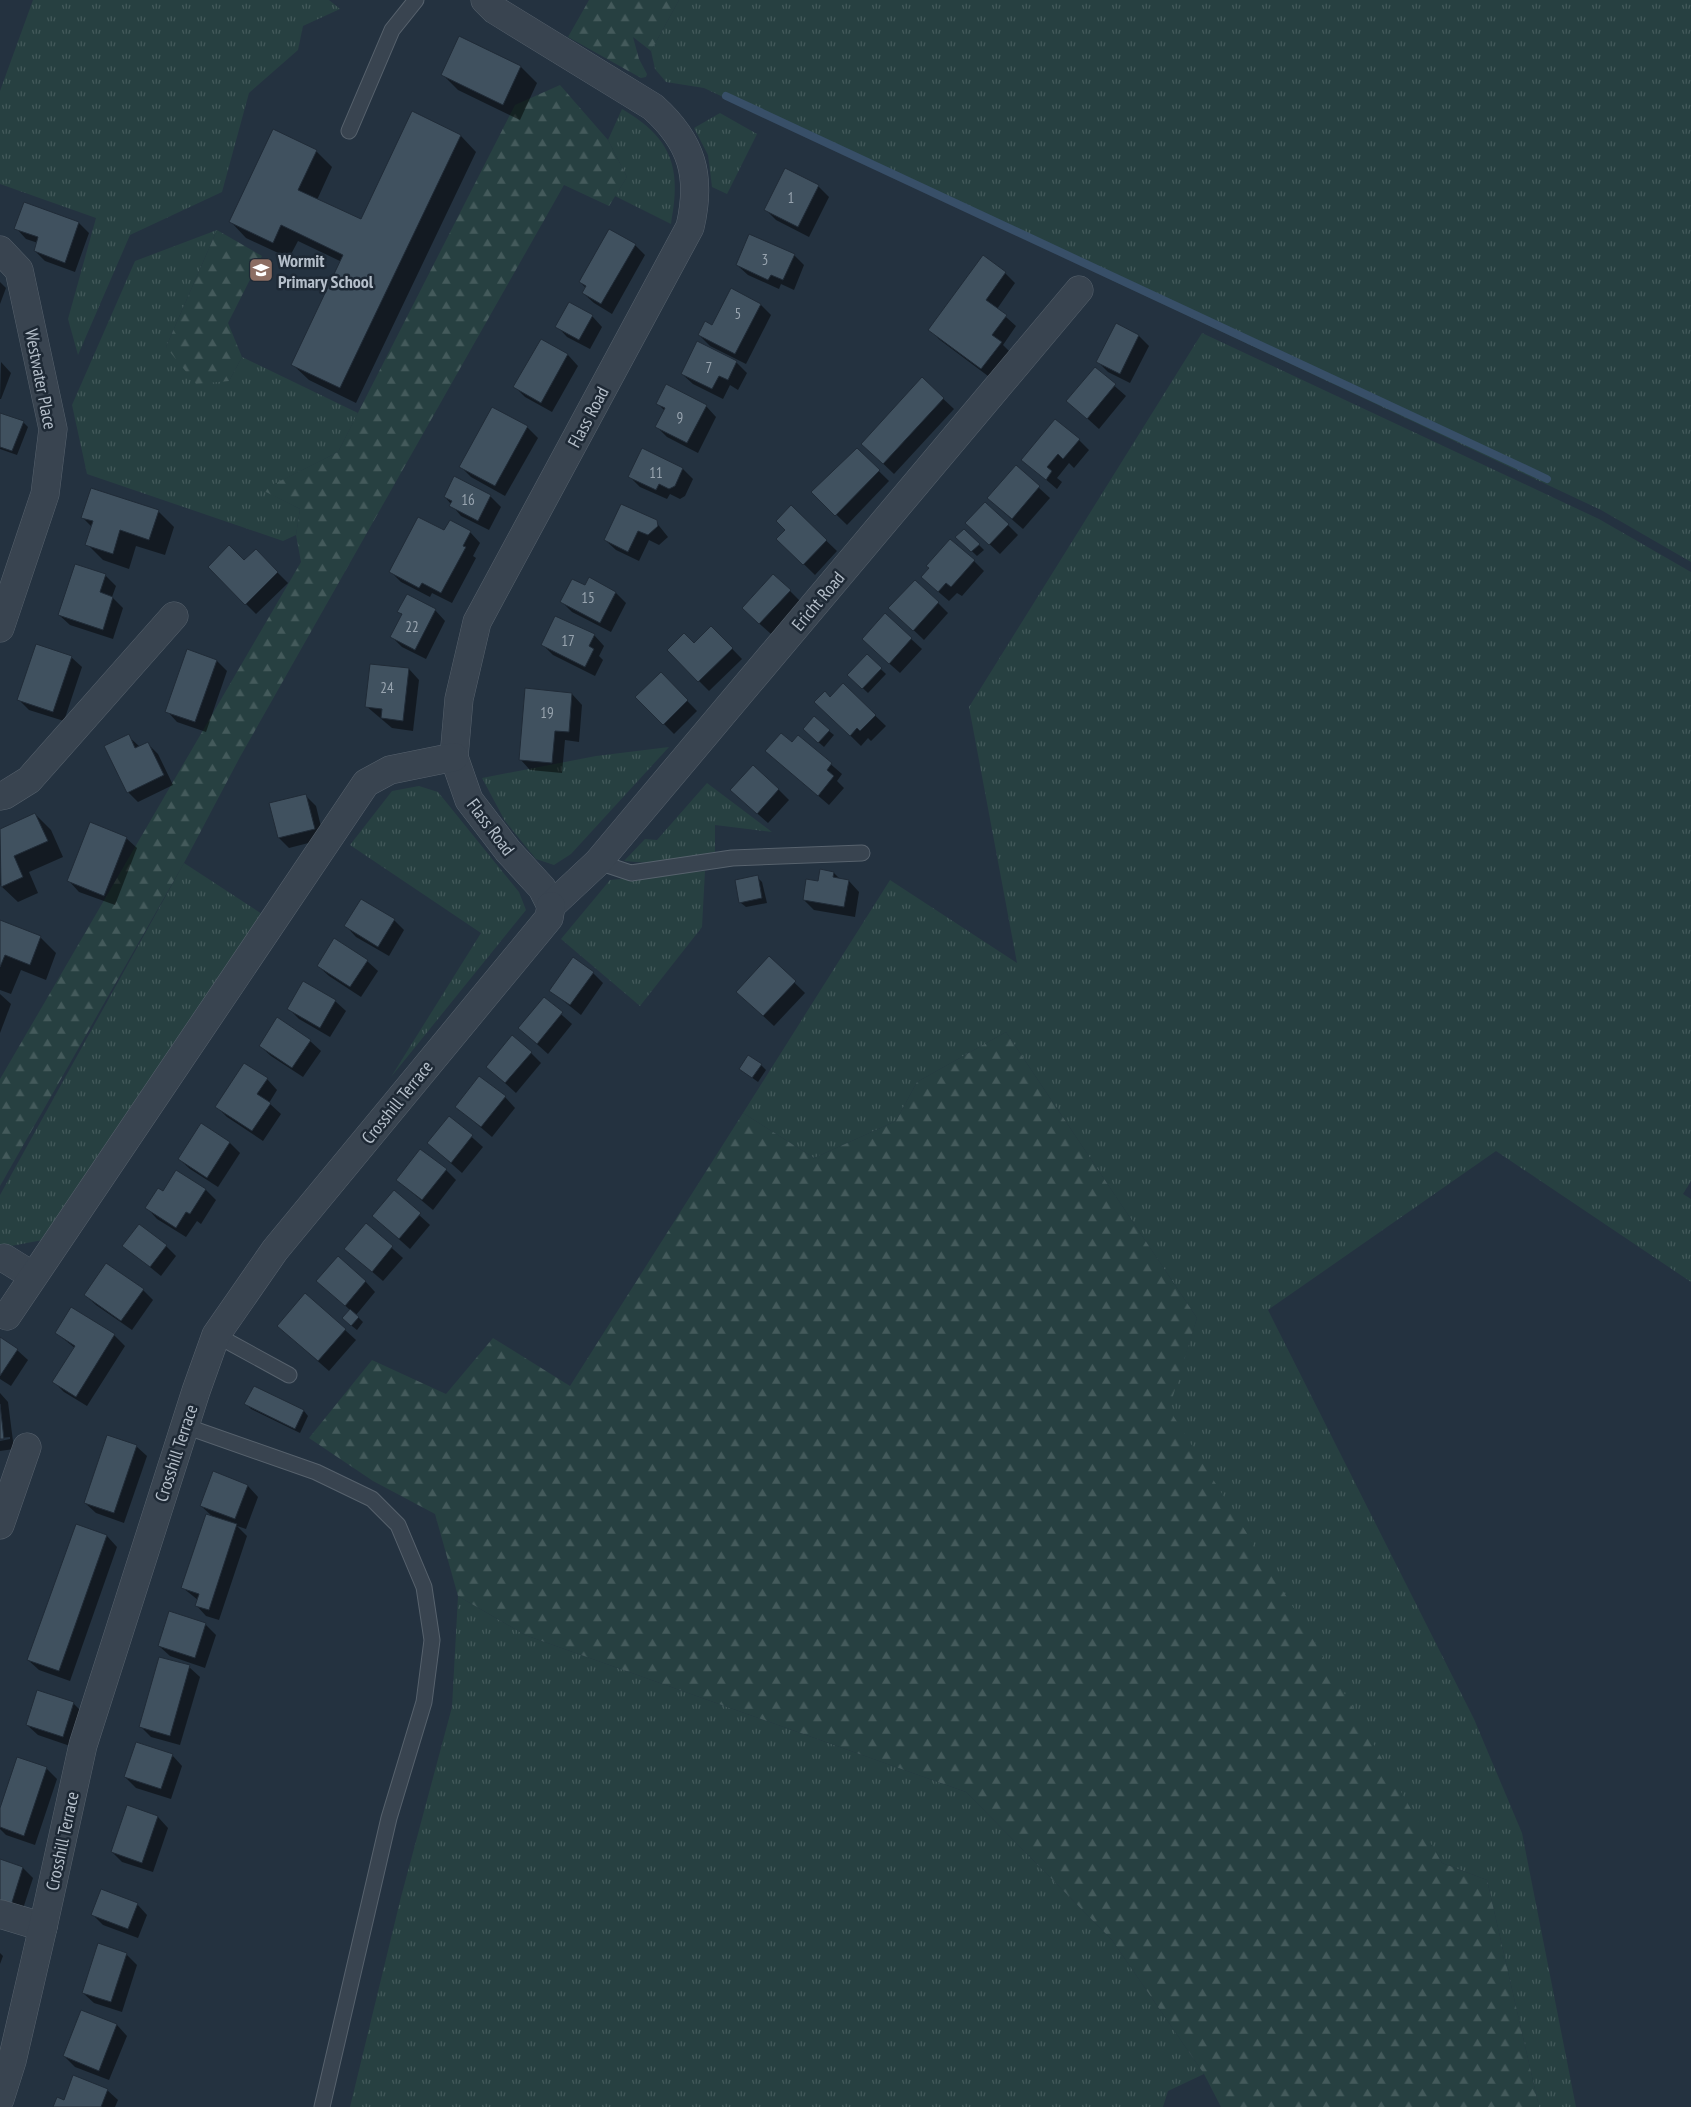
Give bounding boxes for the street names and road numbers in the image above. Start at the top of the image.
street label: Westwater Place [20,327,62,431]
street label: Flass Road [562,383,614,451]
street label: Ericht Road [787,567,849,635]
street label: Flass Road [462,794,520,860]
street label: Crosshill Terrace [356,1056,438,1148]
street label: Crosshill Terrace [150,1402,202,1504]
street label: Crosshill Terrace [40,1789,84,1893]

